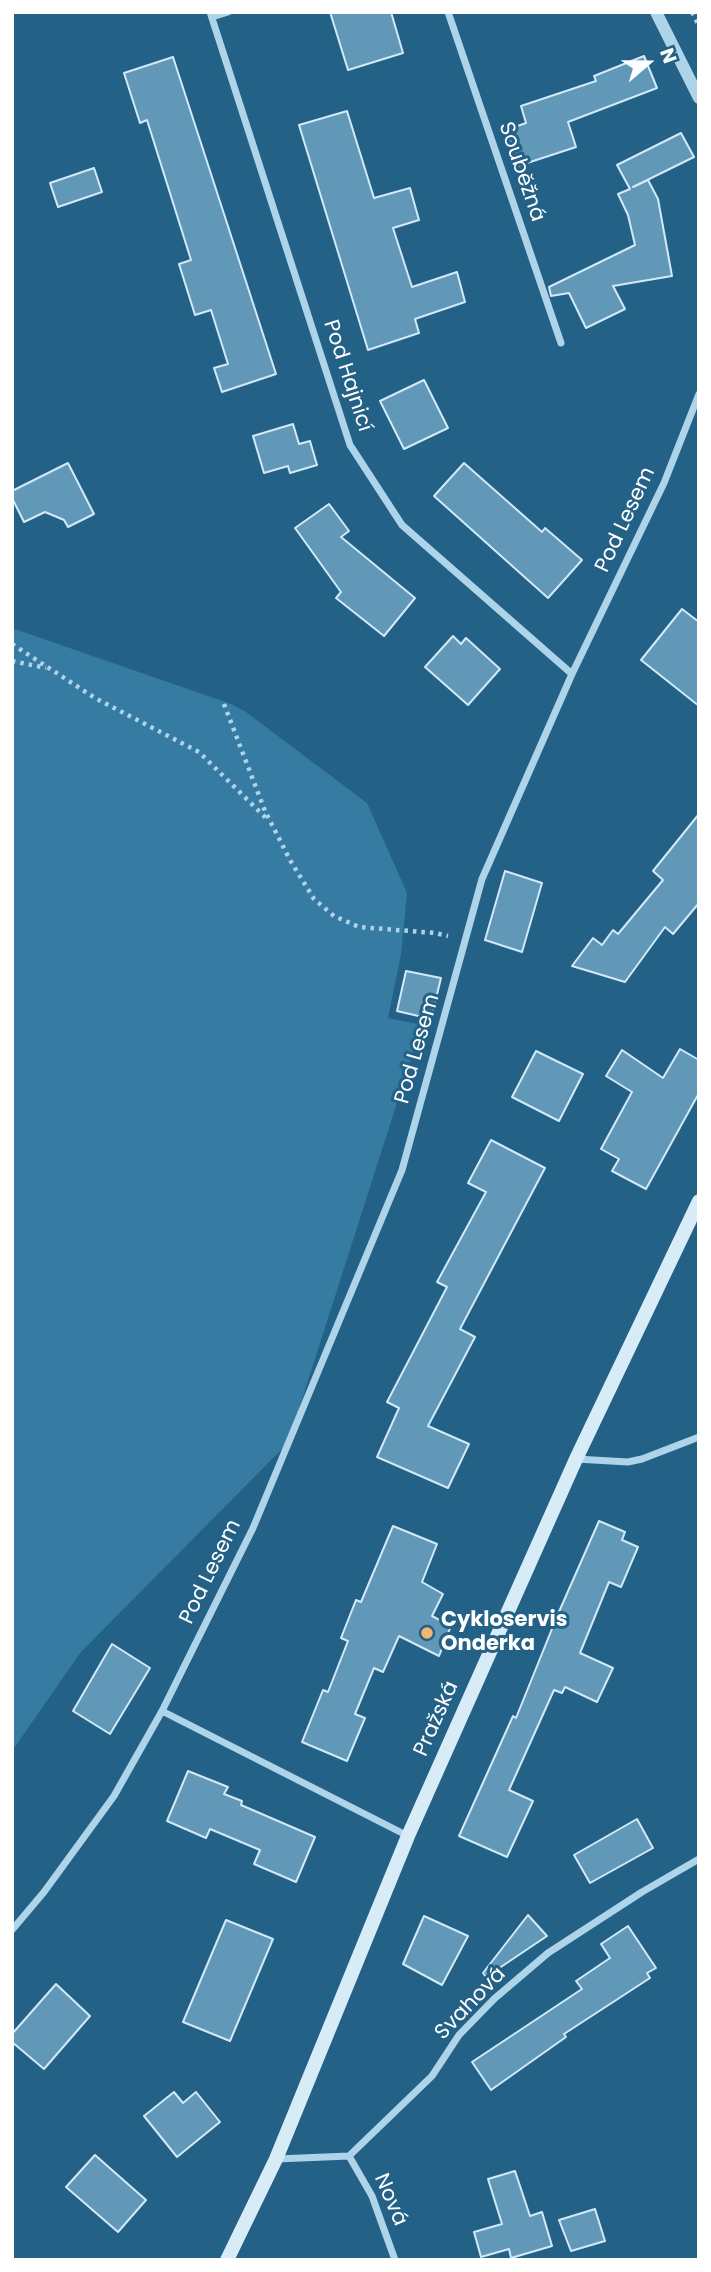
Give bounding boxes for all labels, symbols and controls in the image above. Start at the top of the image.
north arrow [613,28,683,98]
text: N [653,44,683,67]
street label: Souběžná [492,119,550,225]
street label: Pod Hajnicí [317,317,377,435]
street label: Pod Lesem [591,463,661,577]
street label: Pod Lesem [390,991,446,1107]
street label: Pod Lesem [175,1516,247,1628]
place label: Cykloservis Onderka [441,1608,568,1658]
marker: Cykloservis Onderka [419,1625,435,1641]
street label: Pražská [409,1677,465,1761]
street label: Svahová [430,1962,512,2046]
street label: Nová [368,2170,412,2230]

